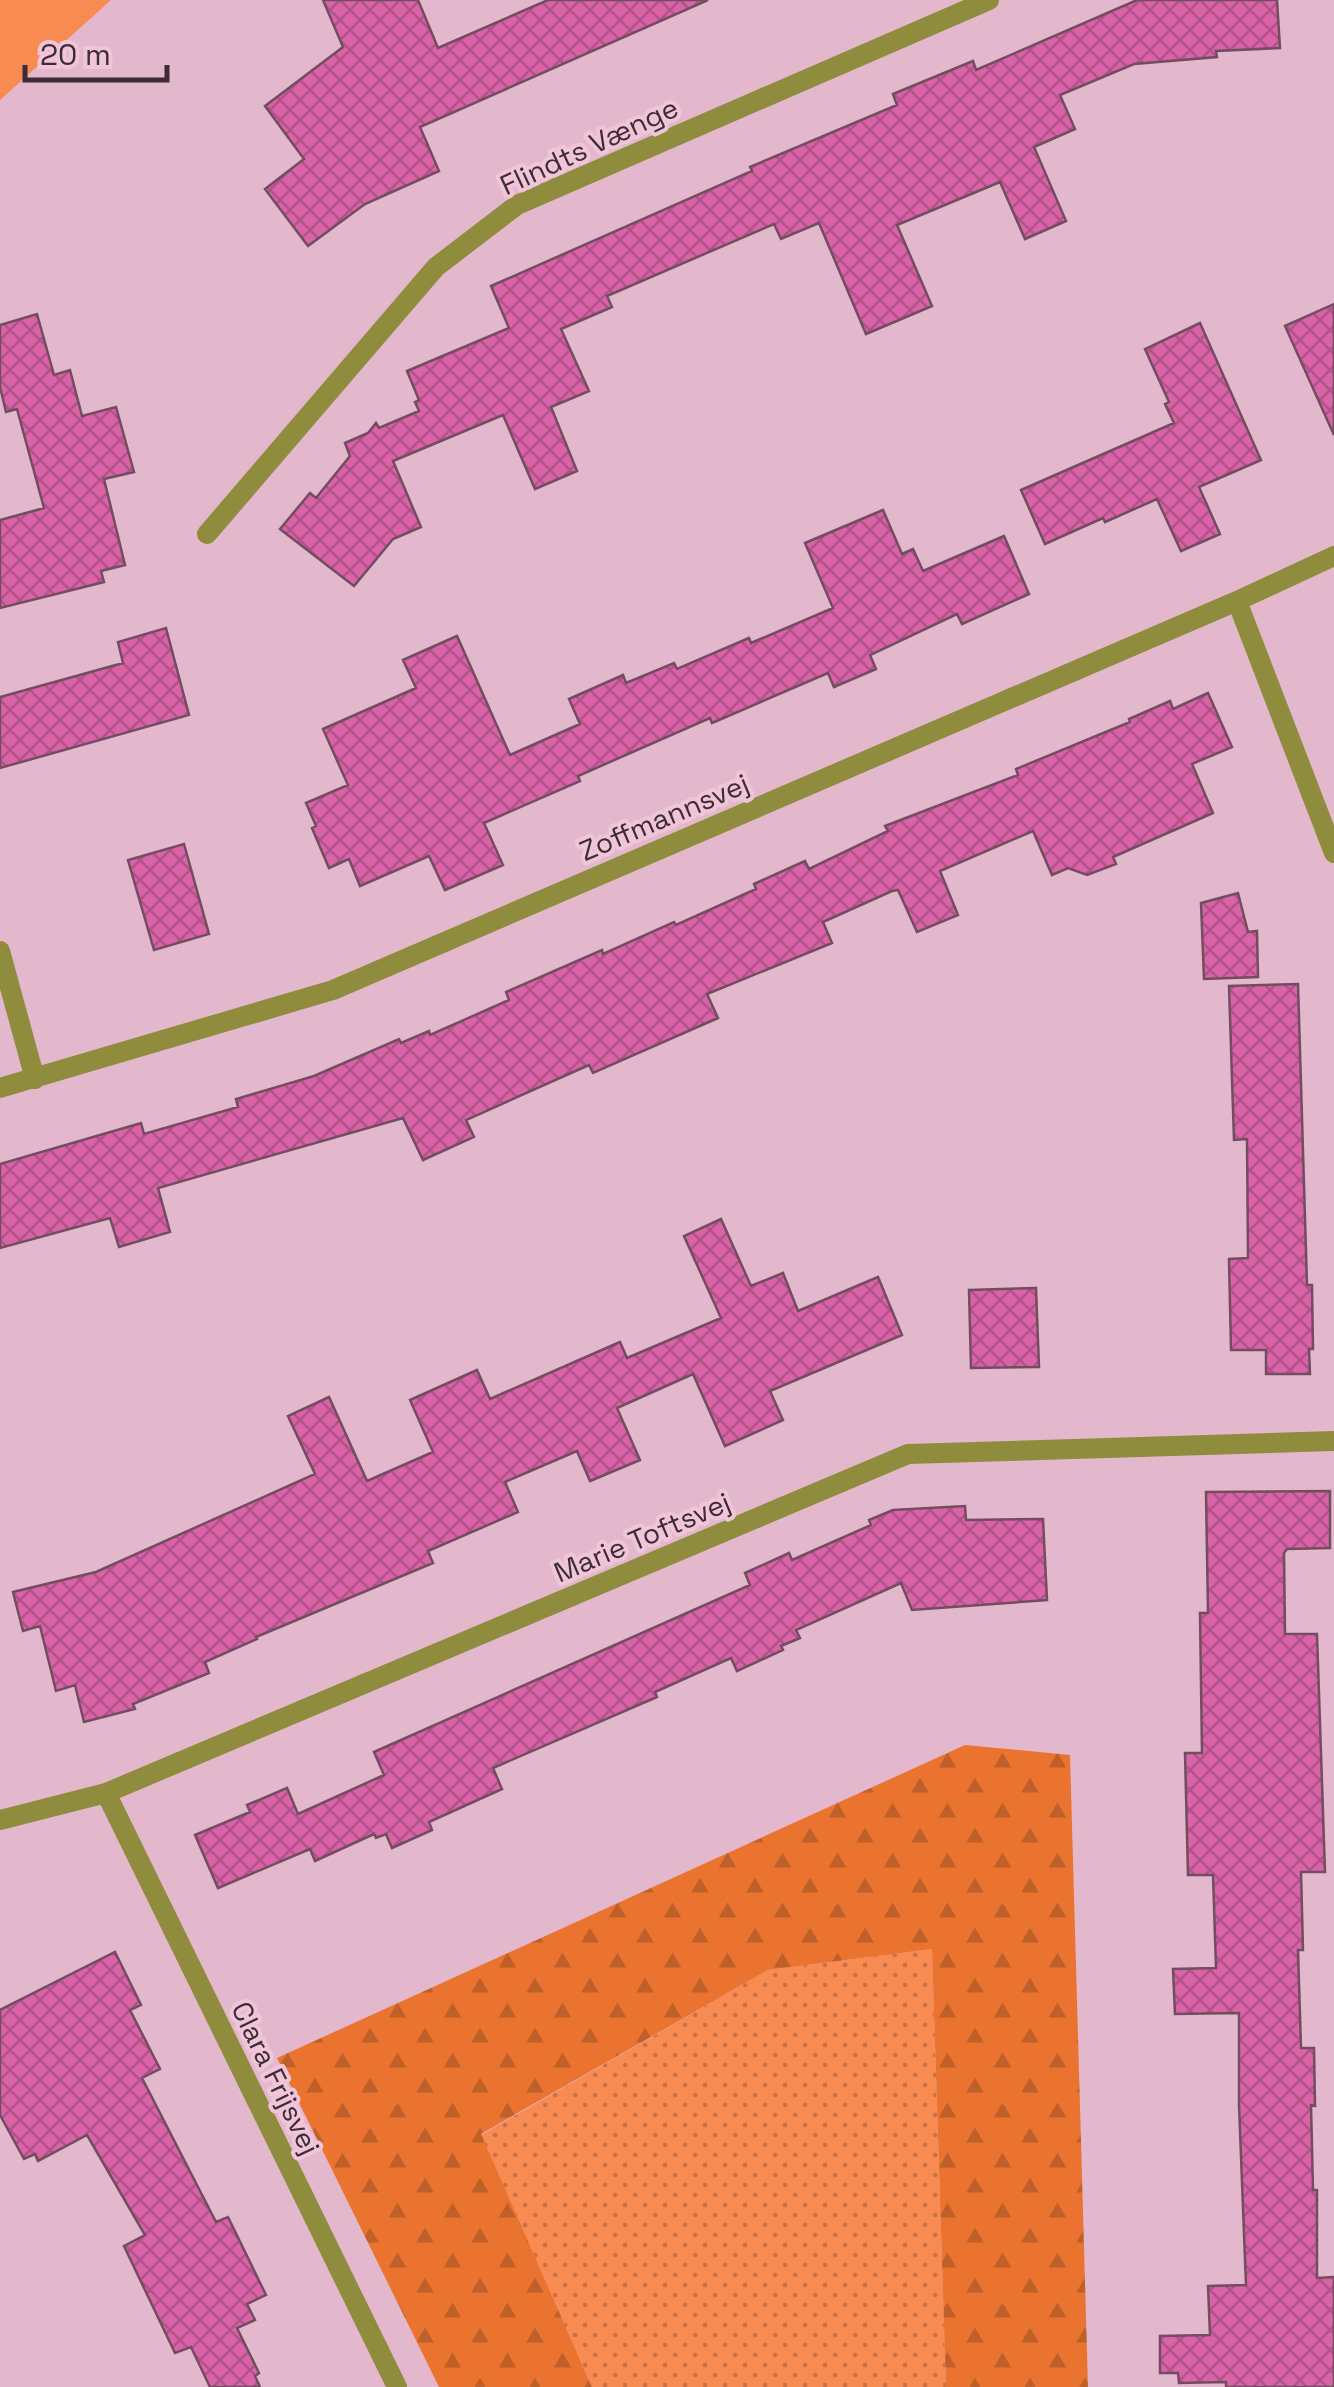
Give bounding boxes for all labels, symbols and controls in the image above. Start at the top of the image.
scale bar [25,20,168,82]
text: 20 m [40,35,111,74]
street label: Flindts Vænge [494,89,684,203]
street label: Zoffmannsvej [574,765,754,869]
street label: Marie Toftsvej [548,1484,736,1590]
street label: Clara Frijsvej [223,1996,329,2160]

